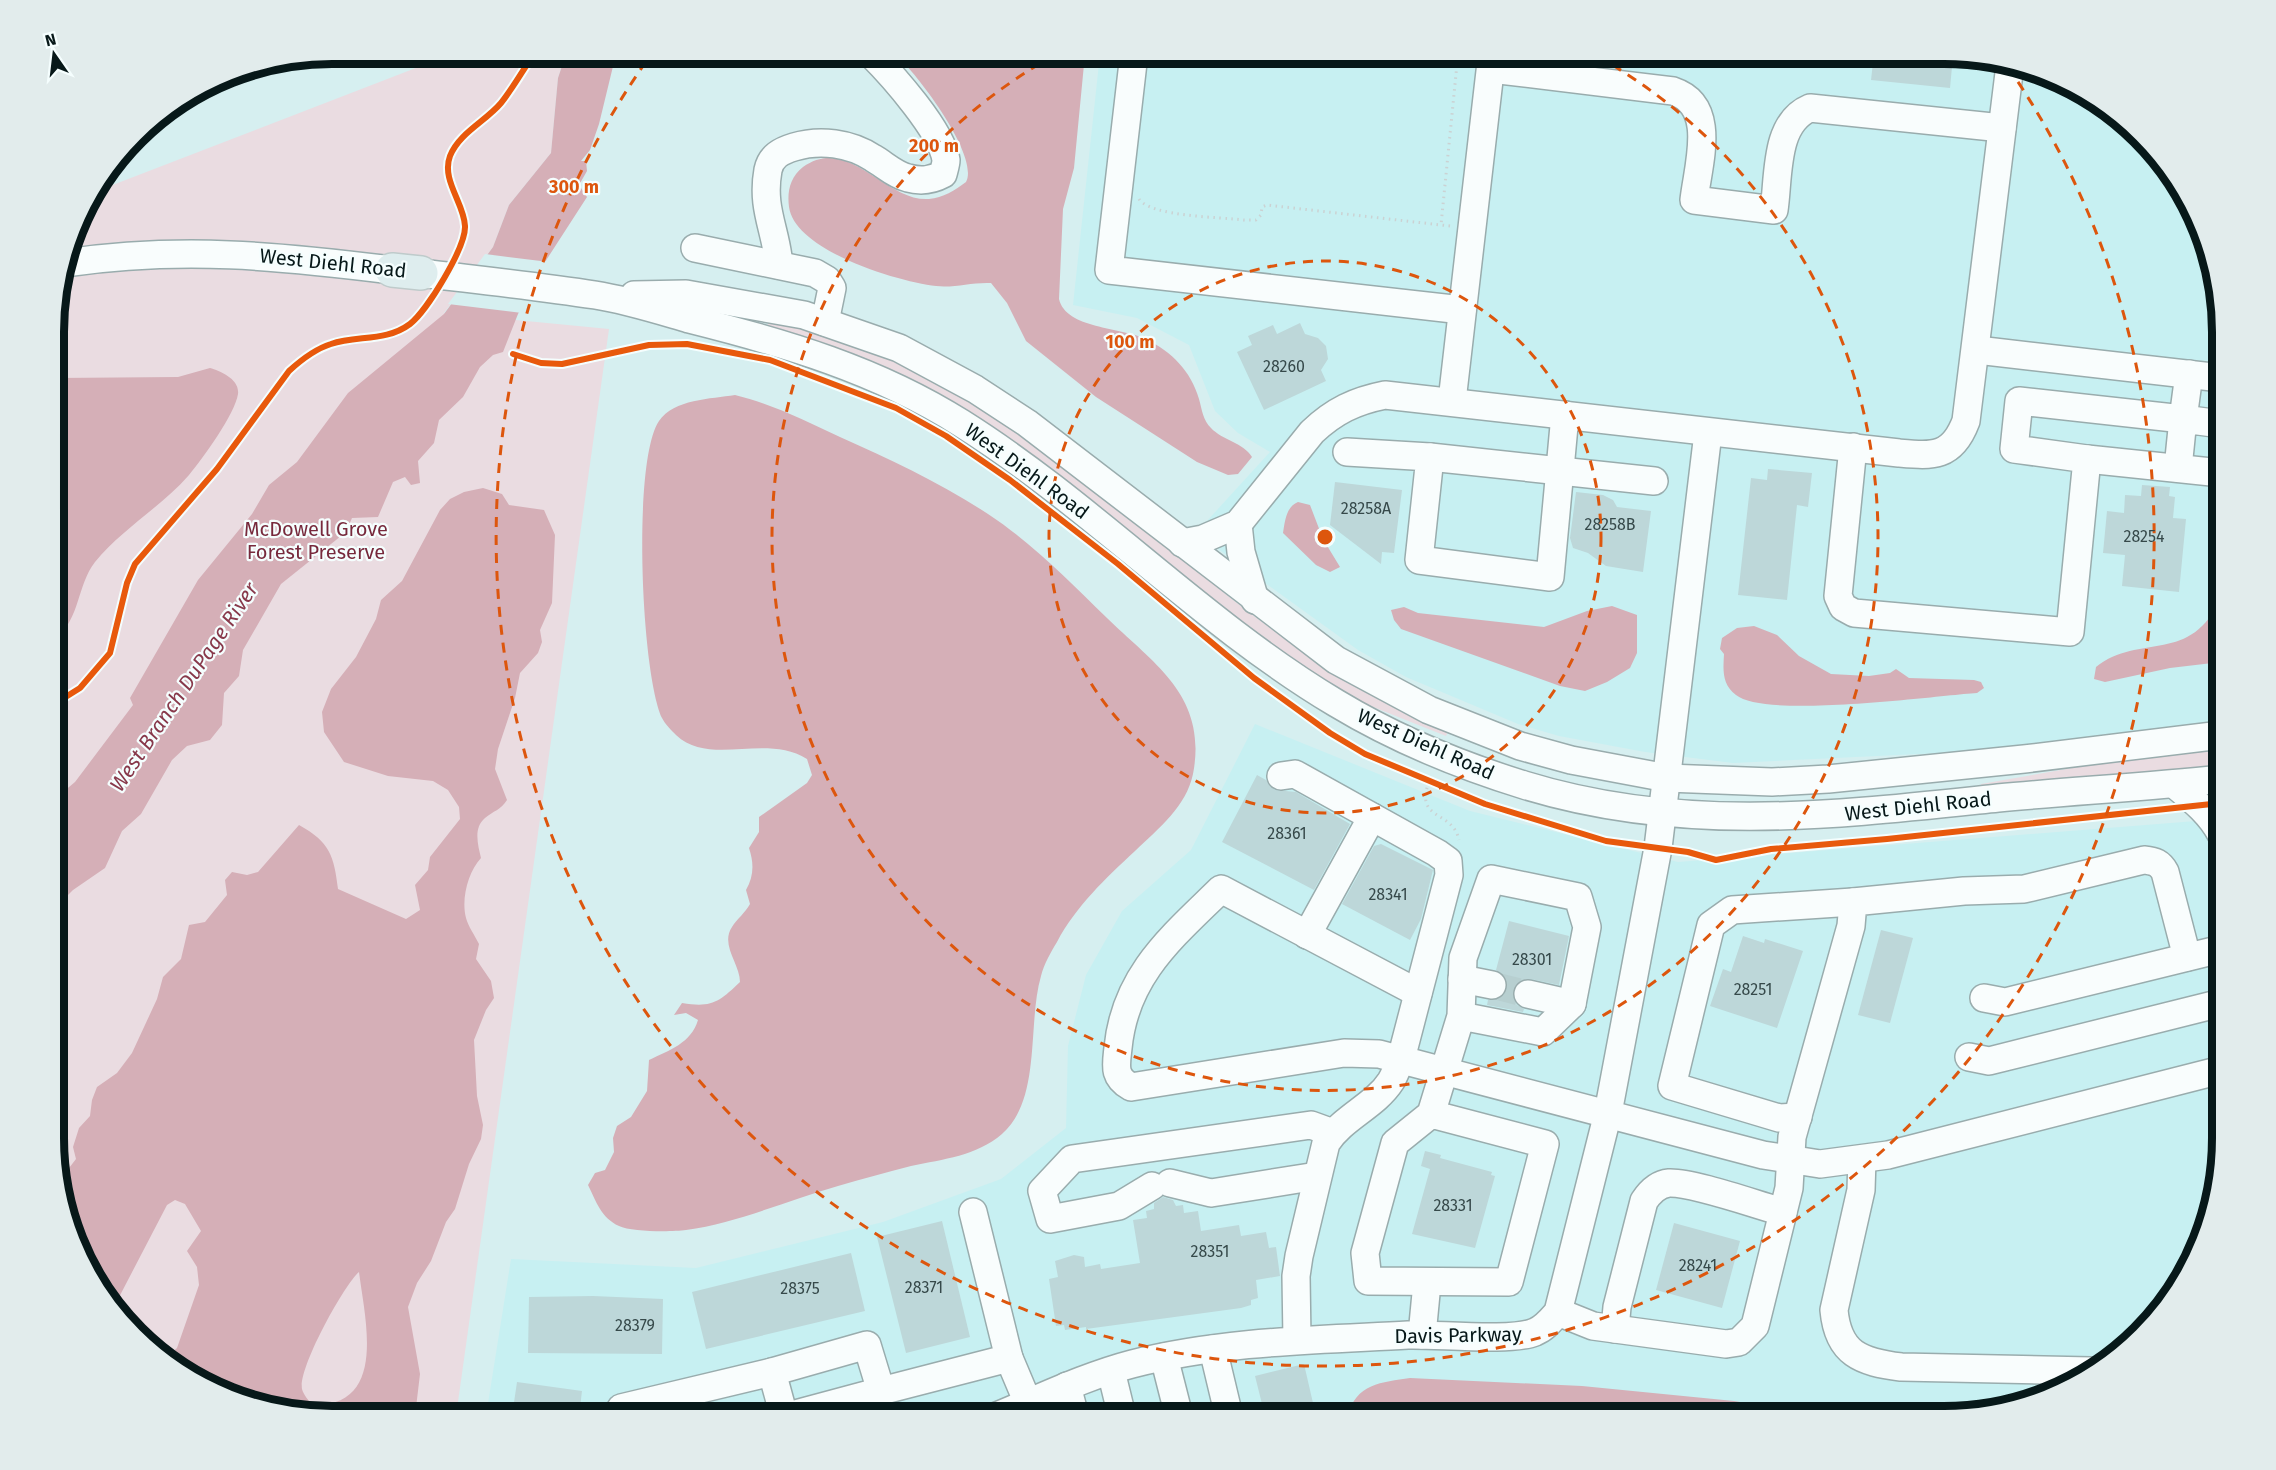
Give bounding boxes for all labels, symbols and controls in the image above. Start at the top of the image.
north arrow [24,24,84,84]
text: N [43,29,58,50]
text: 200 m [909,135,959,157]
text: 300 m [548,176,599,198]
street label: West Diehl Road [258,243,408,283]
text: 100 m [1106,331,1154,353]
house number: 28260 [1263,357,1305,376]
street label: West Diehl Road [960,418,1094,524]
house number: 28258A [1341,499,1392,518]
house number: 28258B [1584,515,1636,534]
park label: McDowell Grove Forest Preserve [244,517,388,564]
centre of rings [1315,527,1335,547]
house number: 28254 [2123,527,2165,546]
water label: West Branch DuPage River [104,577,264,797]
street label: West Diehl Road [1354,703,1498,785]
street label: West Diehl Road [1843,786,1993,826]
house number: 28361 [1267,824,1307,843]
house number: 28341 [1368,885,1408,904]
house number: 28301 [1512,950,1552,969]
house number: 28251 [1734,980,1772,999]
house number: 28331 [1433,1196,1473,1215]
house number: 28351 [1191,1242,1229,1261]
house number: 28241 [1679,1256,1717,1275]
house number: 28371 [905,1278,943,1297]
house number: 28375 [780,1279,820,1298]
house number: 28379 [615,1316,655,1335]
street label: Davis Parkway [1394,1322,1522,1348]

